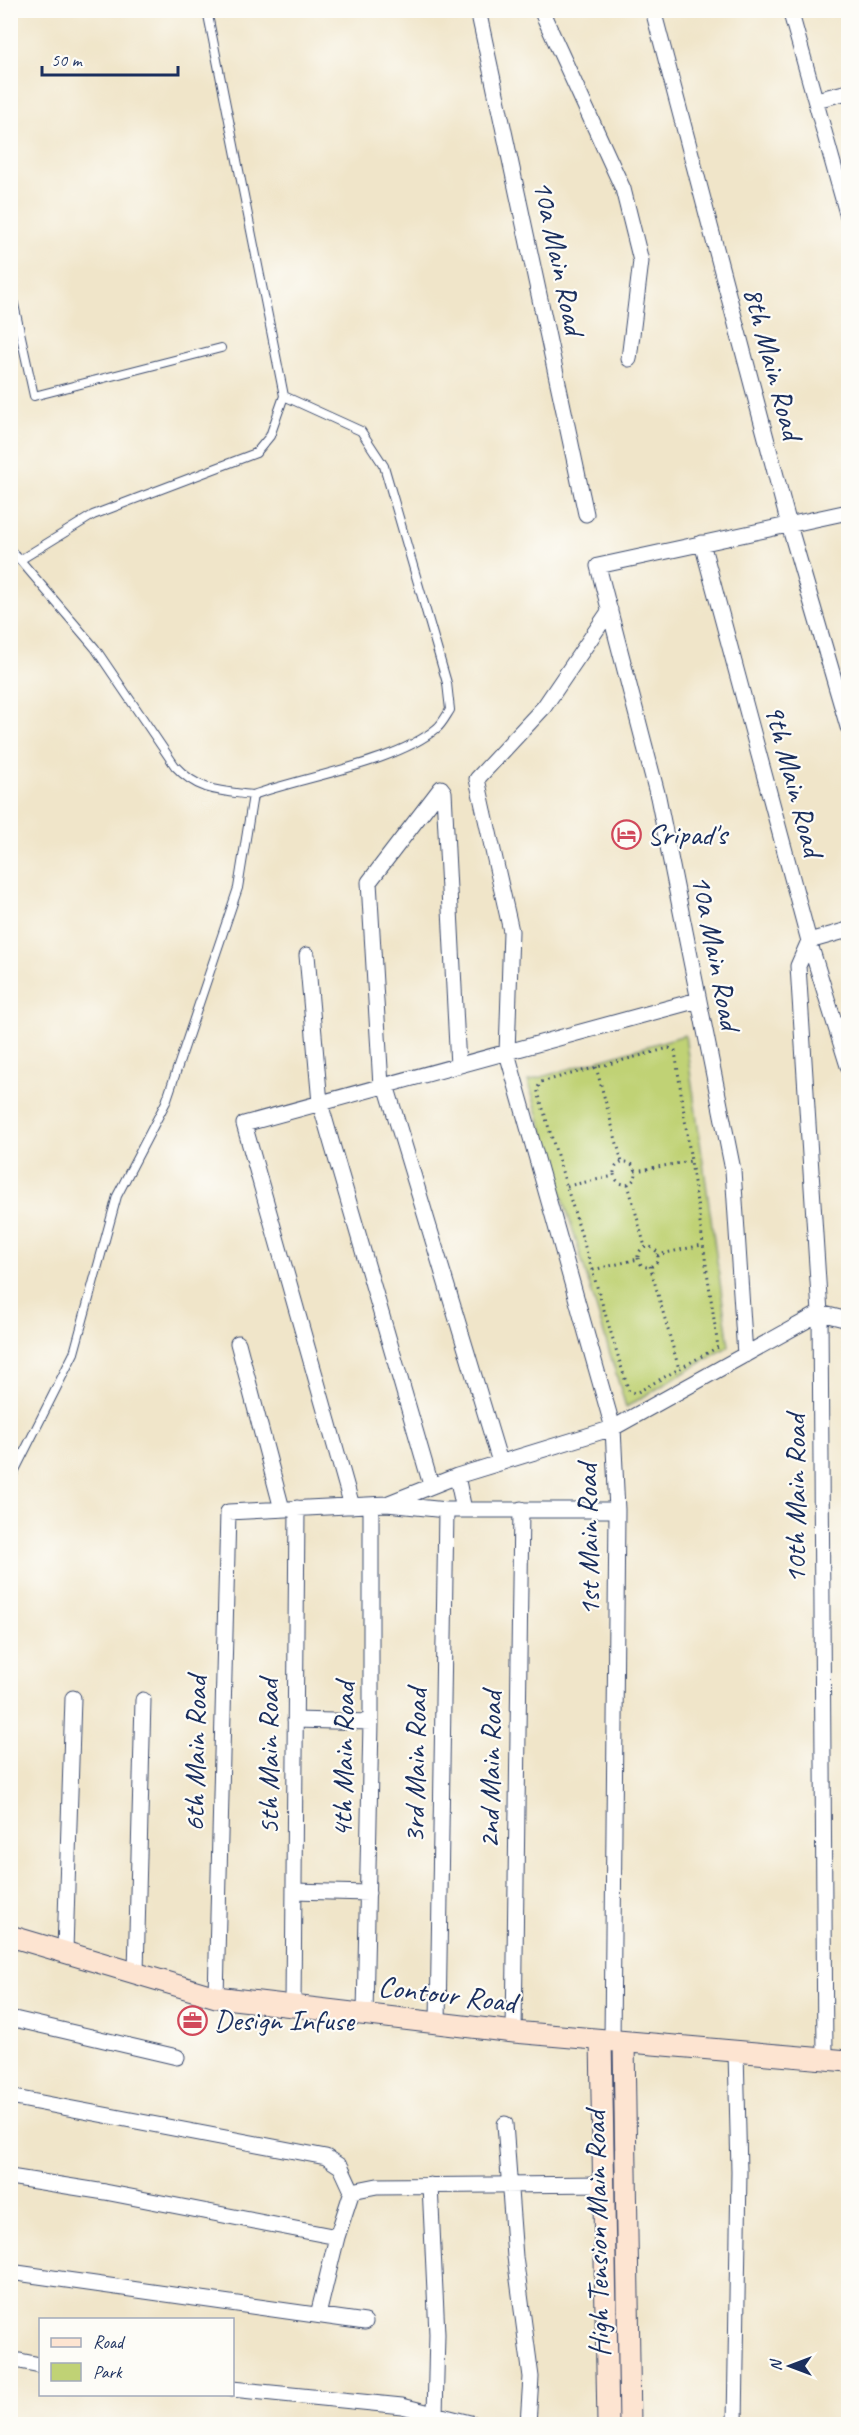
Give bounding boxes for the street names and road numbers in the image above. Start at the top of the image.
street label: 10a Main Road [524,176,595,342]
street label: 8th Main Road [734,283,813,447]
street label: 9th Main Road [755,700,834,864]
street label: 10a Main Road [682,871,750,1037]
street label: 10th Main Road [776,1410,814,1584]
street label: 1st Main Road [568,1459,608,1617]
street label: 6th Main Road [175,1672,215,1832]
street label: 5th Main Road [249,1675,287,1835]
street label: 4th Main Road [323,1678,363,1838]
street label: 3rd Main Road [395,1684,435,1844]
street label: 2nd Main Road [470,1687,510,1849]
street label: Contour Road [376,1967,522,2022]
street label: High Tension Main Road [576,2106,618,2357]

